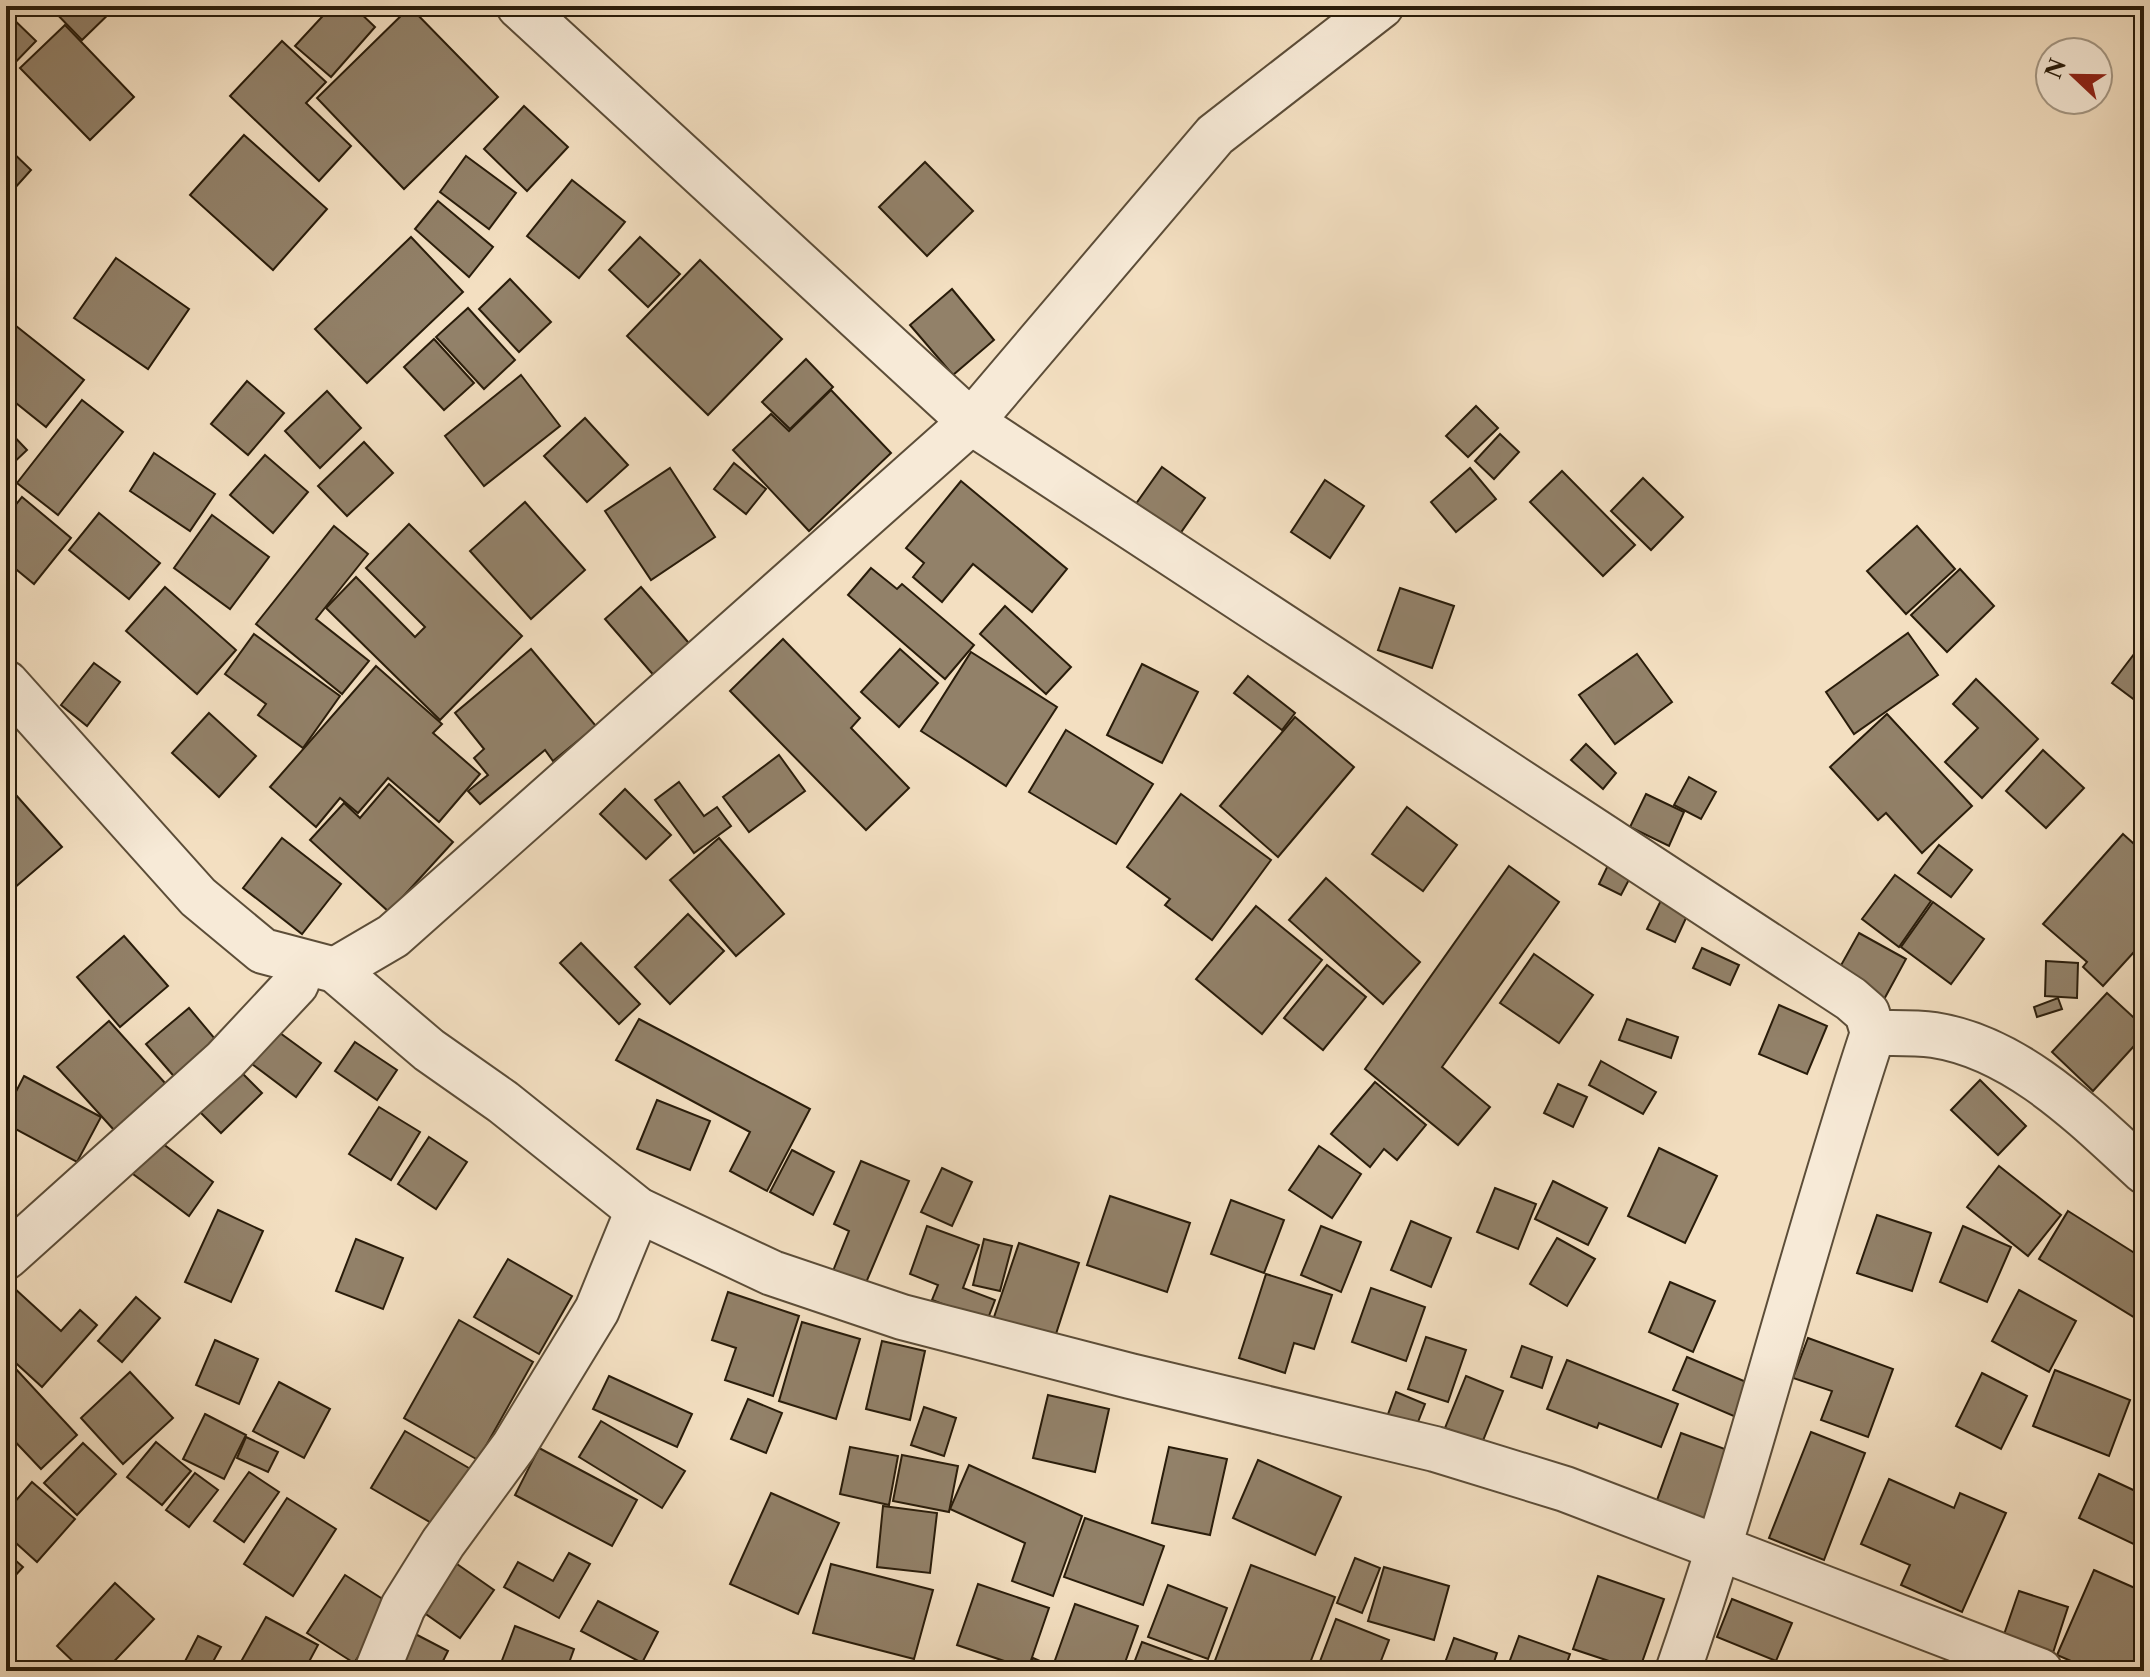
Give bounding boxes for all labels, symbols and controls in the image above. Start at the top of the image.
north arrow [2034,36,2114,116]
text: N [2040,55,2072,83]

